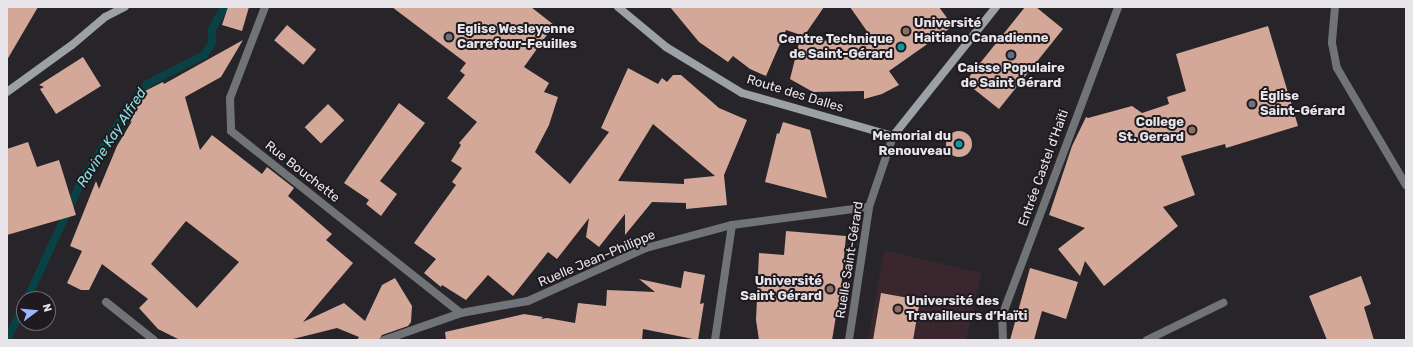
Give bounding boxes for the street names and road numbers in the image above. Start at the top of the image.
street label: Route des Dalles [745,72,845,116]
street label: Entrée Castel d'Haïti [1016,108,1072,228]
street label: Rue Bouchette [262,138,342,206]
street label: Ruelle Saint-Gérard [833,200,867,320]
street label: Ruelle Jean-Philippe [536,227,658,291]

